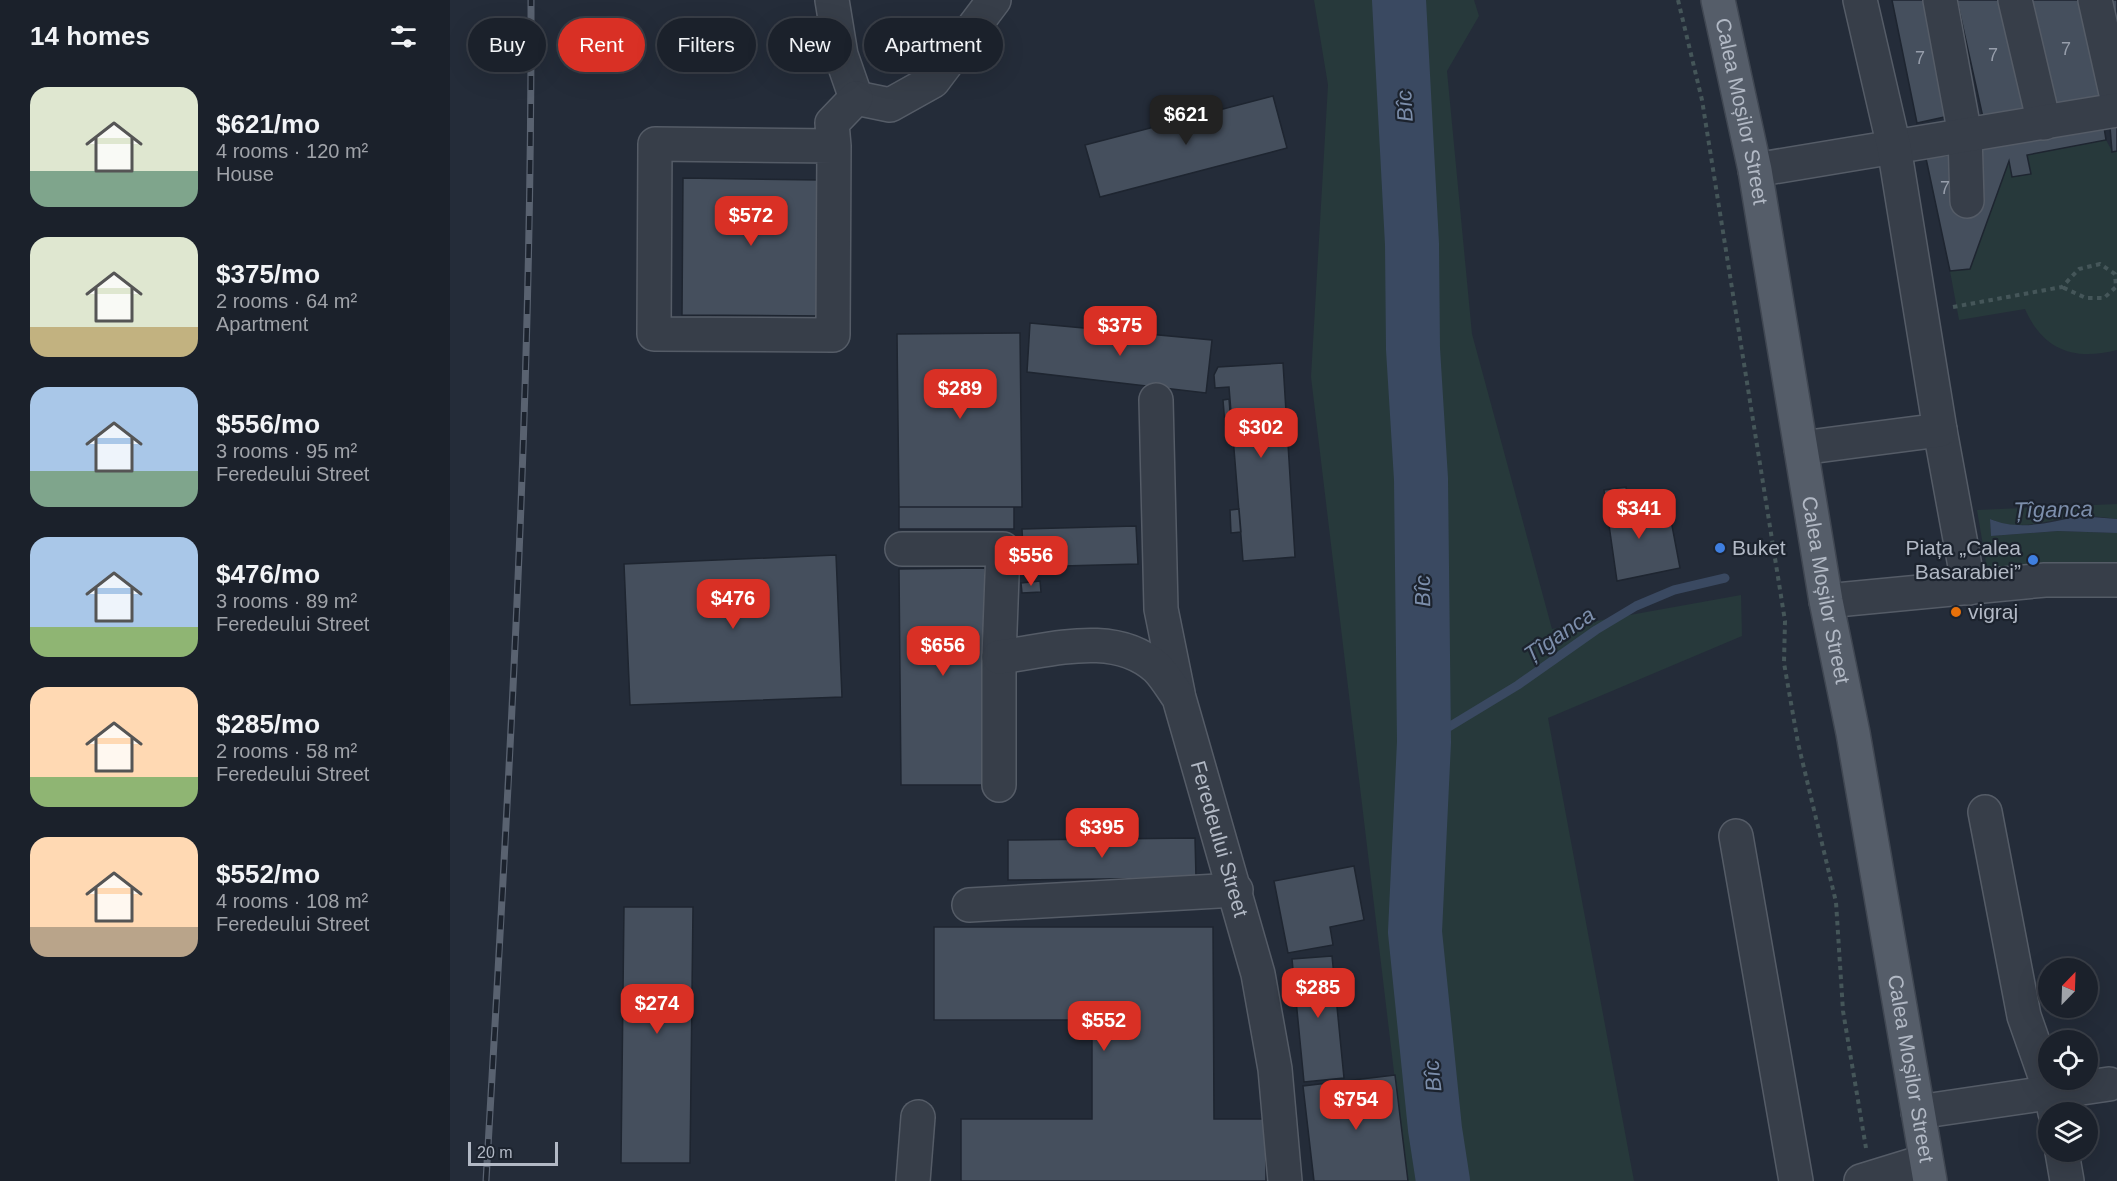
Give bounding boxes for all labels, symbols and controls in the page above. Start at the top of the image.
street label: Calea Moșilor Street [1711,16,1773,207]
chip: Buy [468,18,546,72]
chip: Rent [558,18,645,72]
chip: Filters [657,18,756,72]
chip: New [768,18,852,72]
chip: Apartment [864,18,1003,72]
icon: filters [387,20,420,53]
text: 14 homes [30,21,150,51]
house number: 7 [2061,39,2071,59]
house number: 7 [1988,45,1998,65]
house number: 7 [1915,48,1925,68]
water label: Bîc [1391,89,1418,123]
pin: $621 [1150,95,1222,146]
text: $621 [1164,103,1208,125]
text: $621/mo [216,109,320,139]
icon: home [78,111,150,183]
text: 4 rooms · 120 m² [216,140,368,162]
text: House [216,163,274,185]
house number: 7 [1940,178,1950,198]
pin: $572 [715,196,787,247]
text: $572 [729,204,773,226]
text: $375/mo [216,259,320,289]
icon: home [78,261,150,333]
text: 2 rooms · 64 m² [216,290,357,312]
pin: $375 [1084,306,1156,357]
text: Apartment [216,313,308,335]
text: $375 [1098,314,1142,336]
pin: $289 [924,369,996,420]
text: $289 [938,377,982,399]
pin: $302 [1225,408,1297,459]
text: $556/mo [216,409,320,439]
icon: home [78,411,150,483]
text: $302 [1239,416,1283,438]
text: 3 rooms · 95 m² [216,440,357,462]
text: Feredeului Street [216,463,369,485]
pin: $341 [1603,489,1675,540]
street label: Calea Moșilor Street [1798,494,1855,686]
water label: Țîganca [2013,496,2093,523]
text: $341 [1617,497,1661,519]
pin: $556 [995,536,1067,587]
place label: Buket [1732,536,1786,559]
place label: Piața „Calea Basarabiei” [1905,536,2021,583]
marker: Buket [1713,541,1727,555]
text: $556 [1009,544,1053,566]
marker: Piața „Calea Basarabiei” [2026,553,2040,567]
text: $476/mo [216,559,320,589]
icon: home [78,561,150,633]
water label: Bîc [1410,575,1435,607]
pin: $476 [697,579,769,630]
text: $476 [711,587,755,609]
text: 3 rooms · 89 m² [216,590,357,612]
place label: vigraj [1968,600,2018,623]
water label: Țîganca [1519,602,1599,667]
marker: vigraj [1949,605,1963,619]
text: Feredeului Street [216,613,369,635]
pin: $656 [907,626,979,677]
text: $656 [921,634,965,656]
text: $285/mo [216,709,320,739]
icon: home [78,711,150,783]
text: 2 rooms · 58 m² [216,740,357,762]
street label: Feredeului Street [1187,758,1253,920]
text: Feredeului Street [216,763,369,785]
pin: $395 [1066,808,1138,859]
text: $395 [1080,816,1124,838]
text: $552/mo [216,859,320,889]
icon: home [78,861,150,933]
text: 4 rooms · 108 m² [216,890,368,912]
text: Feredeului Street [216,913,369,935]
north arrow [2038,958,2098,1018]
map controls [2038,958,2098,1162]
pin: $285 [1282,968,1354,1019]
street label: Calea Moșilor Street [1884,973,1939,1164]
text: $285 [1296,976,1340,998]
pin: $274 [621,984,693,1035]
text: $274 [635,992,679,1014]
pin: $552 [1068,1001,1140,1052]
text: $552 [1082,1009,1126,1031]
button: locate [2038,1030,2098,1090]
water label: Bîc [1418,1059,1447,1093]
pin: $754 [1320,1080,1392,1131]
text: $754 [1334,1088,1378,1110]
button: layers [2038,1102,2098,1162]
scale bar [468,1139,558,1166]
text: 20 m [477,1144,513,1161]

